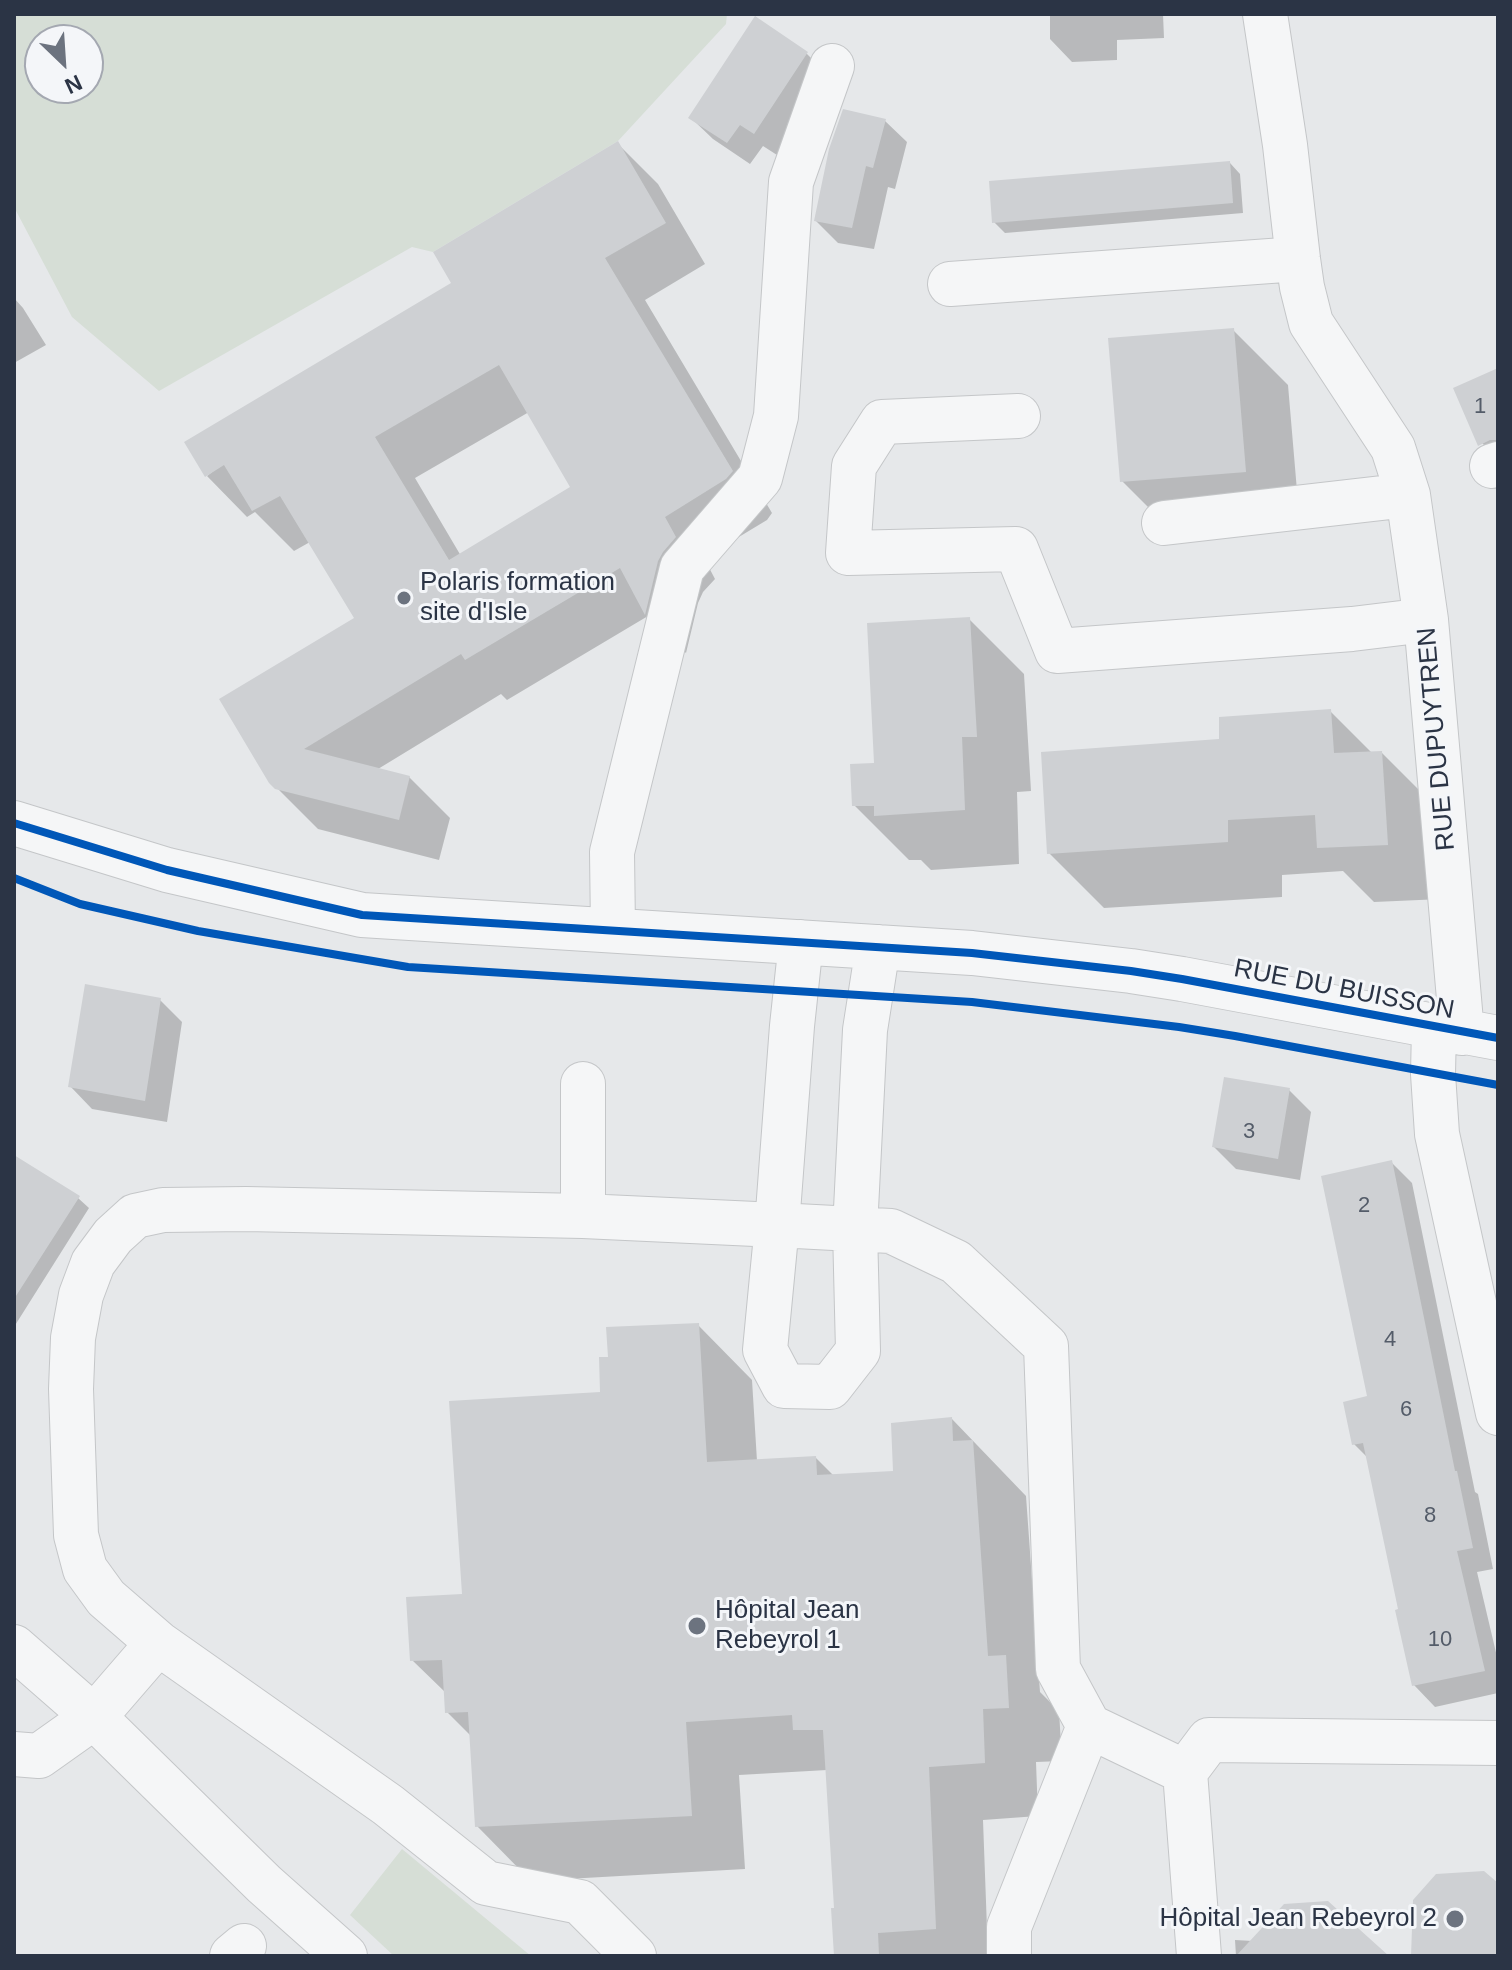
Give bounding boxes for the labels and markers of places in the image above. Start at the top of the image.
place label: Polaris formation site d'Isle [420,567,615,628]
marker: Polaris formation site d'Isle [395,589,413,607]
place label: Hôpital Jean Rebeyrol 1 [715,1595,860,1656]
marker: Hôpital Jean Rebeyrol 1 [686,1615,708,1637]
place label: Hôpital Jean Rebeyrol 2 [1160,1903,1437,1935]
marker: Hôpital Jean Rebeyrol 2 [1444,1908,1466,1930]

